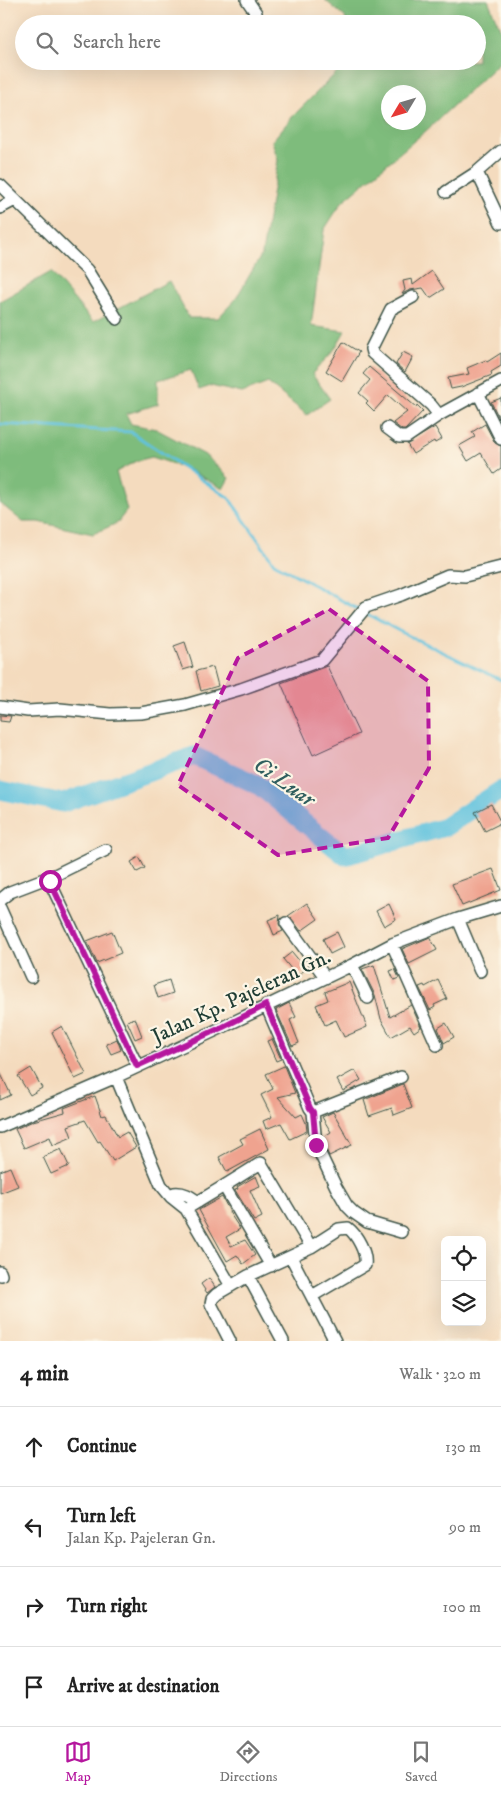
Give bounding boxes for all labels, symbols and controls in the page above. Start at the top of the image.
search box [15,15,486,70]
icon: search [33,29,61,57]
text: Search here [73,31,161,54]
north arrow [381,85,426,130]
water label: Ci Luar [248,751,322,814]
route start [39,870,62,893]
street label: Jalan Kp. Pajeleran Gn. [146,944,335,1051]
route end [305,1134,328,1157]
map controls [441,1236,486,1326]
button: locate [441,1236,486,1281]
button: layers [441,1281,486,1326]
text: 4 min [20,1361,69,1387]
text: Walk · 320 m [399,1364,481,1384]
icon: ahead [20,1433,48,1461]
text: Continue [67,1435,137,1458]
text: 130 m [445,1437,481,1457]
text: Turn left [67,1505,136,1528]
icon: left [20,1513,48,1541]
text: 90 m [449,1517,481,1537]
text: Jalan Kp. Pajeleran Gn. [67,1528,215,1548]
icon: right [20,1593,48,1621]
text: Turn right [67,1595,147,1618]
text: 100 m [443,1597,481,1617]
icon: arrive [20,1673,48,1701]
text: Arrive at destination [67,1675,219,1698]
tab: Map [64,1738,92,1786]
tab: Directions [219,1738,277,1786]
tab: Saved [405,1738,437,1786]

